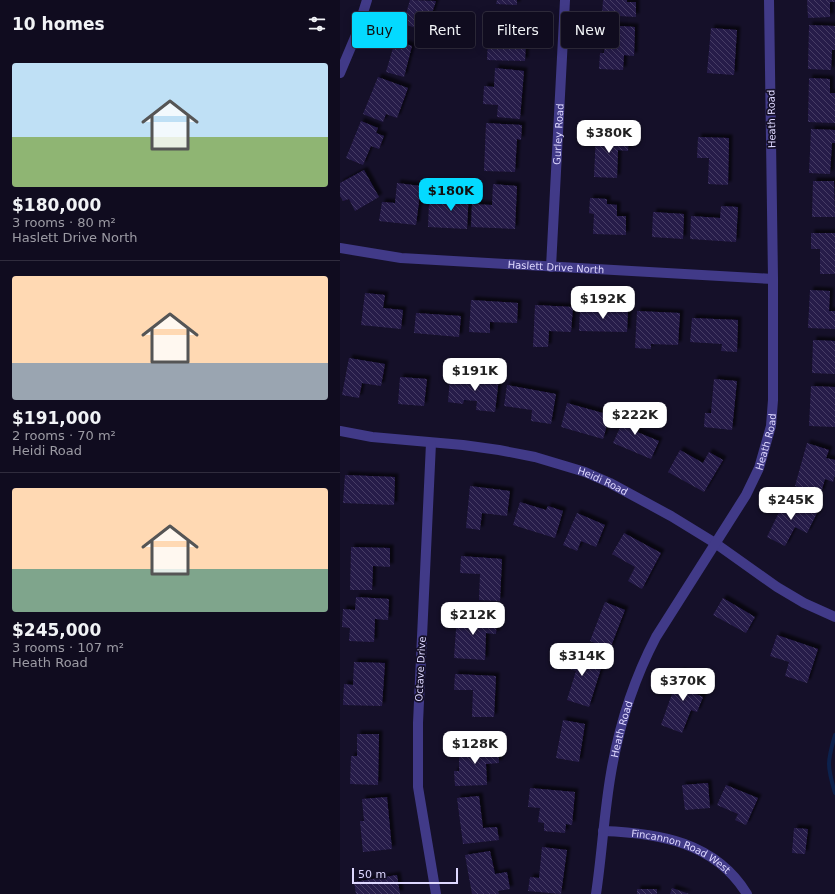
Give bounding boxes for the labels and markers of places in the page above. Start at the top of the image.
pin: $380K [581,120,637,154]
pin: $180K [423,178,479,212]
pin: $192K [575,286,631,320]
pin: $191K [447,358,503,392]
pin: $222K [607,402,663,436]
pin: $245K [763,487,819,521]
pin: $212K [445,602,501,636]
pin: $314K [554,643,610,677]
pin: $370K [655,668,711,702]
pin: $128K [447,731,503,765]

